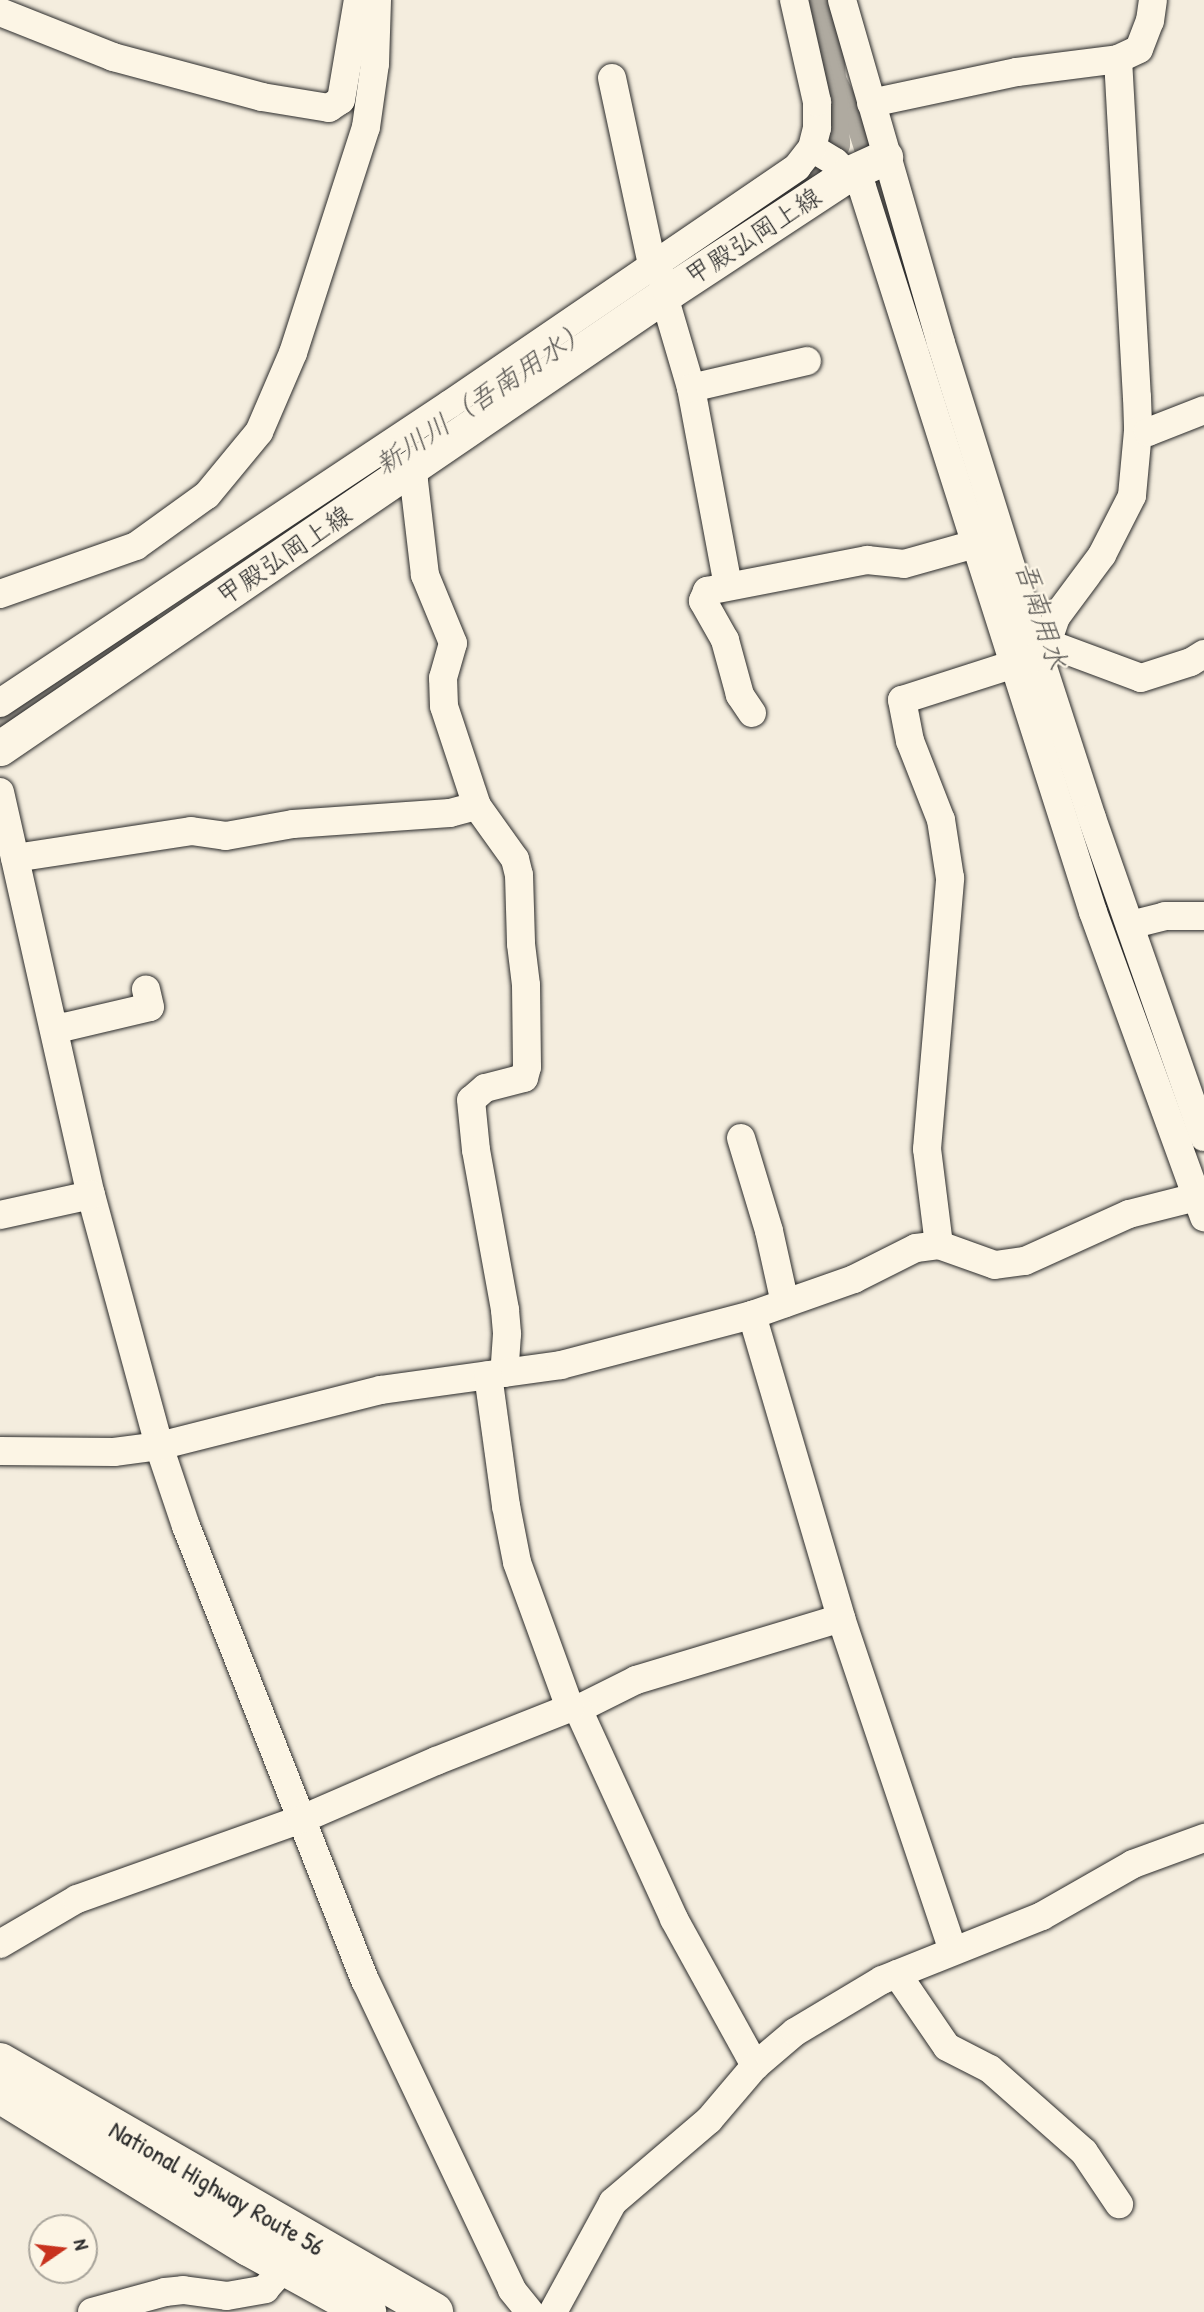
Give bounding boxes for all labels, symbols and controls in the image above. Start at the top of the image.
street label: 甲殿弘岡上線 [679,180,827,292]
water label: 新川川（吾南用水） [368,313,596,481]
street label: 甲殿弘岡上線 [211,498,357,612]
water label: 吾南用水 [1009,557,1075,673]
street label: National Highway Route 56 [104,2114,330,2262]
north arrow [28,2214,98,2284]
text: N [68,2236,95,2252]

